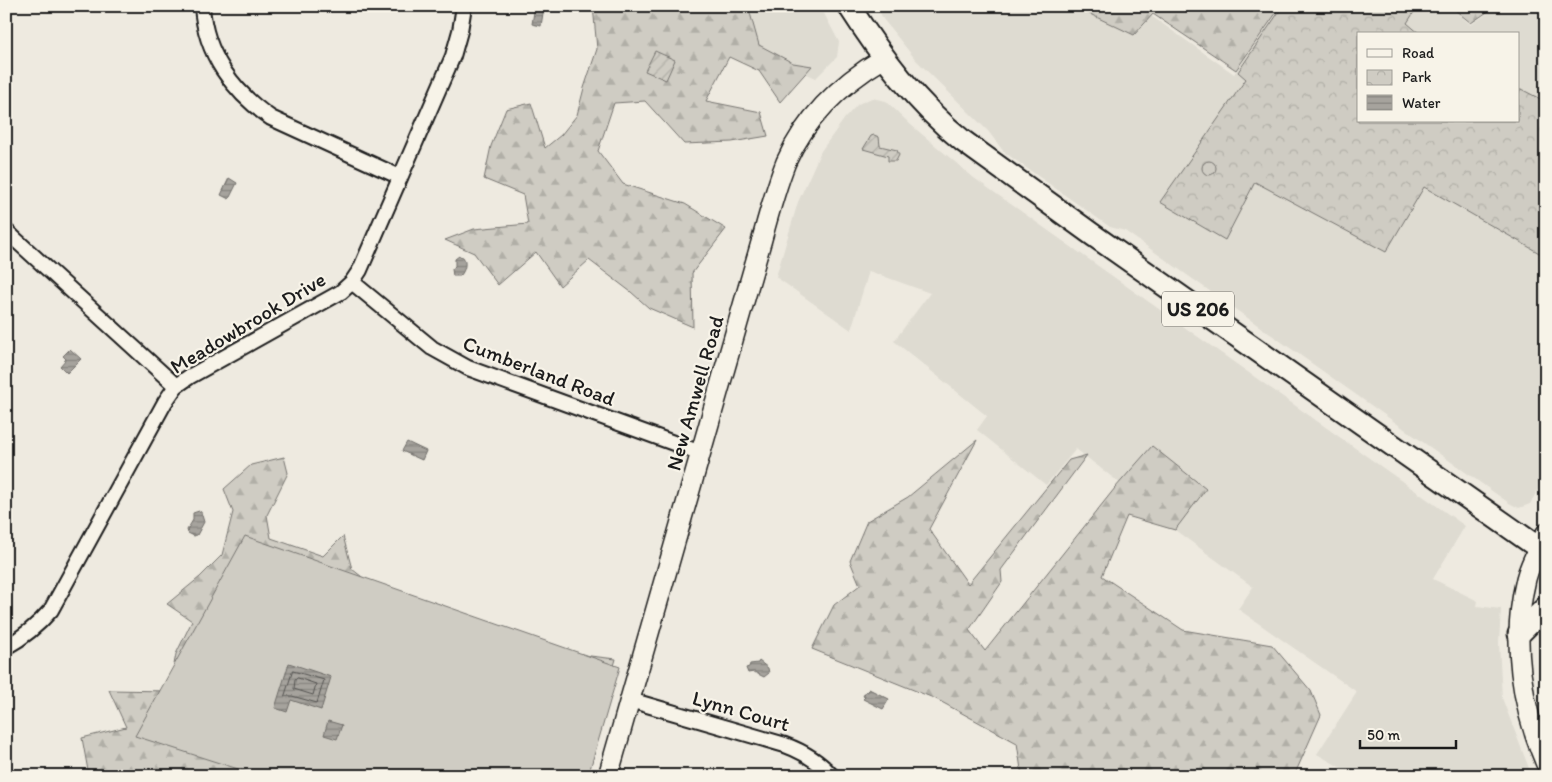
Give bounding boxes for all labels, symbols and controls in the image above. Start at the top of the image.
legend [1357,32,1520,122]
text: Road [1402,44,1435,62]
text: Park [1402,68,1432,86]
text: Water [1402,94,1441,112]
street label: Meadowbrook Drive [165,266,330,379]
road number: US 206 [1162,292,1234,326]
street label: New Amwell Road [660,312,729,473]
street label: Cumberland Road [459,330,619,411]
street label: Lynn Court [690,685,793,736]
scale bar [1360,717,1456,749]
text: 50 m [1367,726,1400,744]

